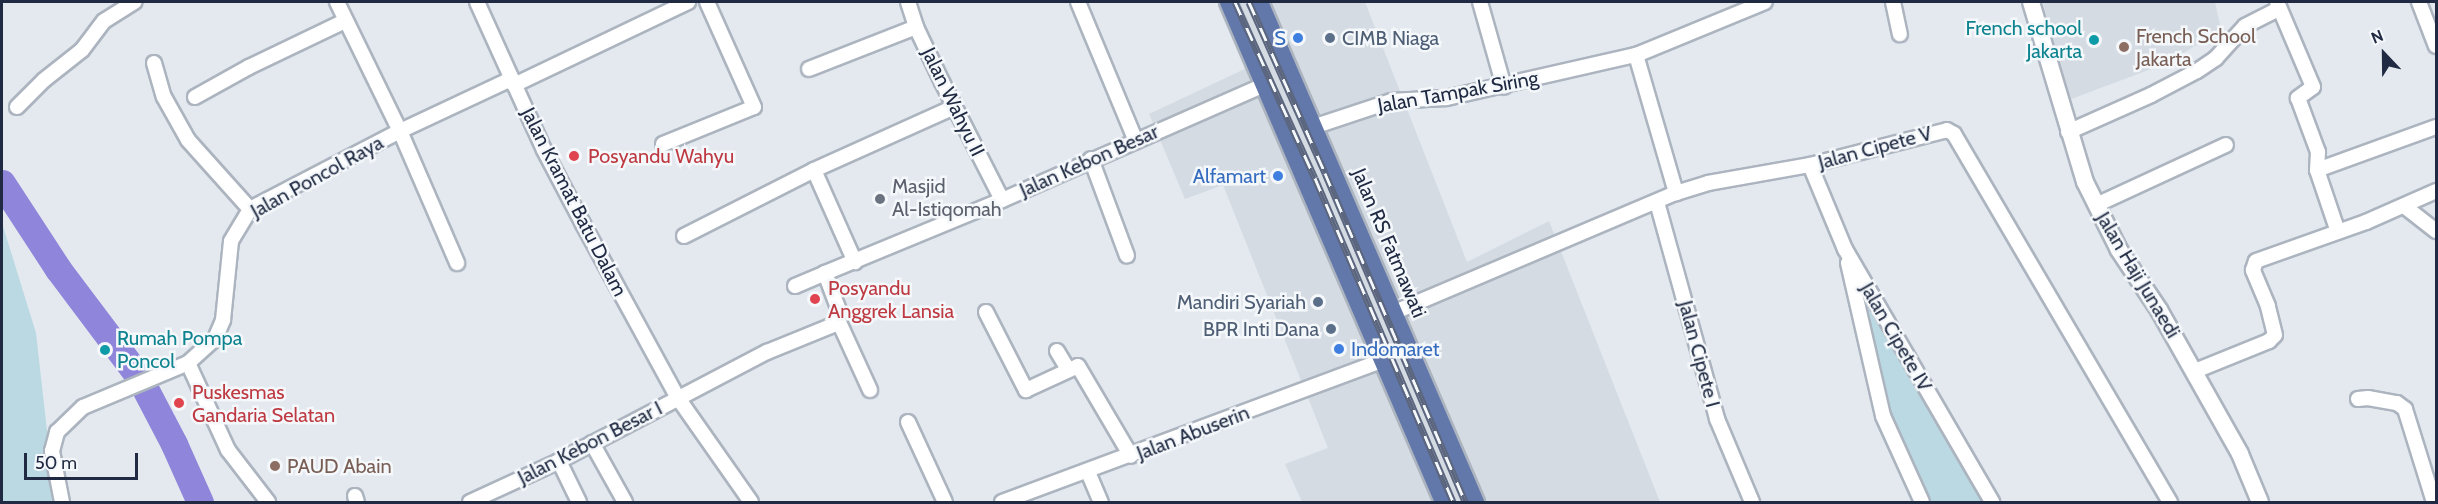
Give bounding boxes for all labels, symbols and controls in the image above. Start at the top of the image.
place label: French school Jakarta [1966,16,2082,63]
place label: French School Jakarta [2136,24,2256,71]
north arrow [2354,24,2414,84]
place label: S [1274,26,1286,50]
place label: CIMB Niaga [1342,26,1439,50]
text: N [2368,26,2386,48]
marker: S [1291,31,1305,45]
marker: CIMB Niaga [1323,31,1337,45]
marker: French school Jakarta [2087,33,2101,47]
marker: French School Jakarta [2117,40,2131,54]
street label: Jalan Wahyu II [916,44,990,160]
street label: Jalan Tampak Siring [1376,66,1540,118]
street label: Jalan Kramat Batu Dalam [516,104,632,300]
street label: Jalan Kebon Besar [1016,120,1162,202]
street label: Jalan Cipete V [1816,121,1934,175]
street label: Jalan Poncol Raya [247,131,387,223]
place label: Posyandu Wahyu [588,144,734,168]
marker: Posyandu Wahyu [565,147,583,165]
place label: Alfamart [1193,164,1266,188]
street label: Jalan RS Fatmawati [1347,165,1431,321]
marker: Alfamart [1271,169,1285,183]
place label: Masjid Al-Istiqomah [892,175,1002,222]
marker: Masjid Al-Istiqomah [873,192,887,206]
street label: Jalan Haji Junaedi [2091,208,2185,342]
place label: Posyandu Anggrek Lansia [828,276,954,323]
street label: Jalan Cipete IV [1855,278,1937,396]
marker: Posyandu Anggrek Lansia [806,290,824,308]
place label: Mandiri Syariah [1177,290,1306,314]
marker: Mandiri Syariah [1311,295,1325,309]
street label: Jalan Cipete I [1673,298,1725,410]
place label: BPR Inti Dana [1203,317,1319,341]
marker: BPR Inti Dana [1324,322,1338,336]
place label: Rumah Pompa Poncol [117,326,242,373]
place label: Indomaret [1351,337,1439,361]
marker: Indomaret [1332,342,1346,356]
marker: Rumah Pompa Poncol [98,343,112,357]
place label: Puskesmas Gandaria Selatan [192,380,335,427]
marker: Puskesmas Gandaria Selatan [170,394,188,412]
street label: Jalan Kebon Besar I [514,396,666,490]
street label: Jalan Abuserin [1133,401,1253,465]
scale bar [27,441,141,479]
text: 50 m [35,452,77,474]
place label: PAUD Abain [287,454,392,478]
marker: PAUD Abain [268,459,282,473]

